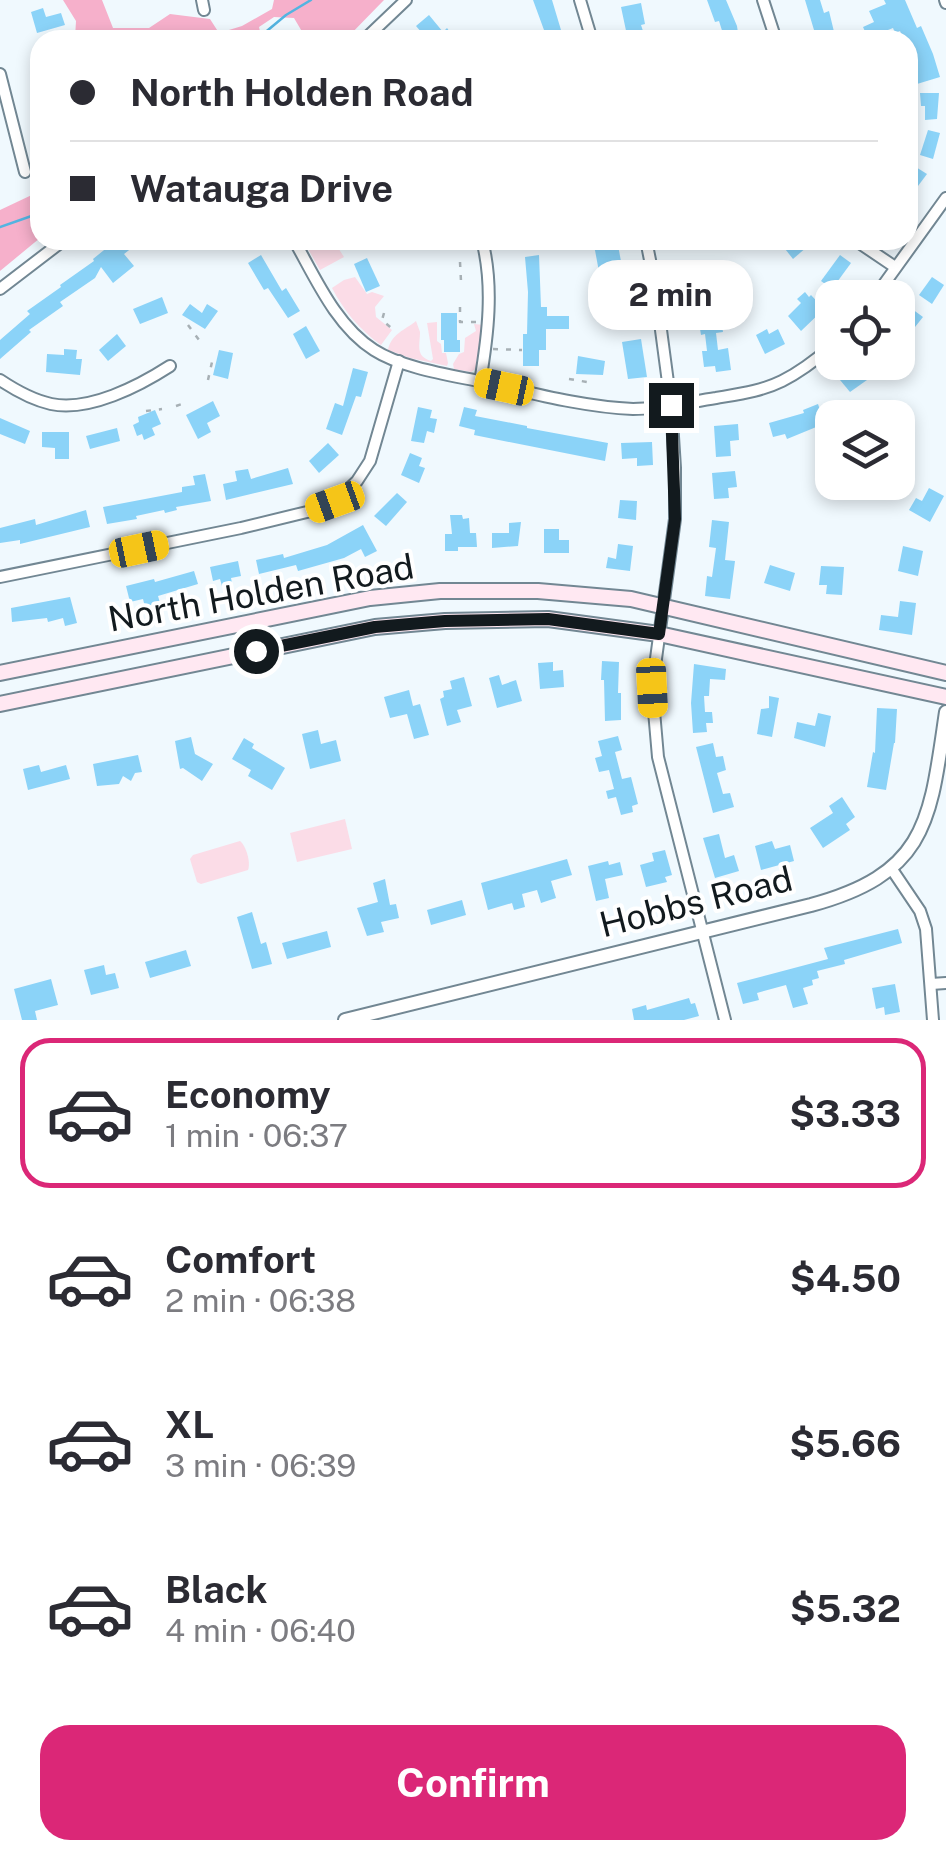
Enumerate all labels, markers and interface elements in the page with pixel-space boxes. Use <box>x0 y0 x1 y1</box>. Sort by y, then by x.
text: North Holden Road <box>130 70 474 115</box>
text: Watauga Drive <box>130 166 393 211</box>
callout: 2 min <box>588 260 754 330</box>
text: 2 min <box>629 276 712 313</box>
map controls <box>815 280 915 500</box>
button: locate <box>815 280 915 380</box>
car <box>472 366 536 408</box>
route end <box>649 383 694 428</box>
button: layers <box>815 400 915 500</box>
car <box>302 478 368 526</box>
car <box>107 528 171 570</box>
street label: North Holden Road <box>105 545 417 640</box>
route start <box>234 629 279 674</box>
car <box>635 657 669 719</box>
street label: Hobbs Road <box>595 858 796 945</box>
icon: car <box>45 1068 135 1158</box>
text: Economy <box>165 1072 331 1117</box>
text: $3.33 <box>789 1091 901 1136</box>
text: 1 min · 06:37 <box>165 1117 348 1154</box>
icon: car <box>45 1233 135 1323</box>
text: Comfort <box>165 1237 316 1282</box>
text: $4.50 <box>790 1256 901 1301</box>
text: 2 min · 06:38 <box>165 1282 356 1319</box>
icon: car <box>45 1398 135 1488</box>
text: XL <box>165 1402 214 1447</box>
text: $5.66 <box>789 1421 901 1466</box>
text: 3 min · 06:39 <box>165 1447 356 1484</box>
icon: car <box>45 1563 135 1653</box>
text: Black <box>165 1567 268 1612</box>
text: $5.32 <box>790 1586 901 1631</box>
text: 4 min · 06:40 <box>165 1612 356 1649</box>
button: Confirm <box>40 1725 906 1840</box>

